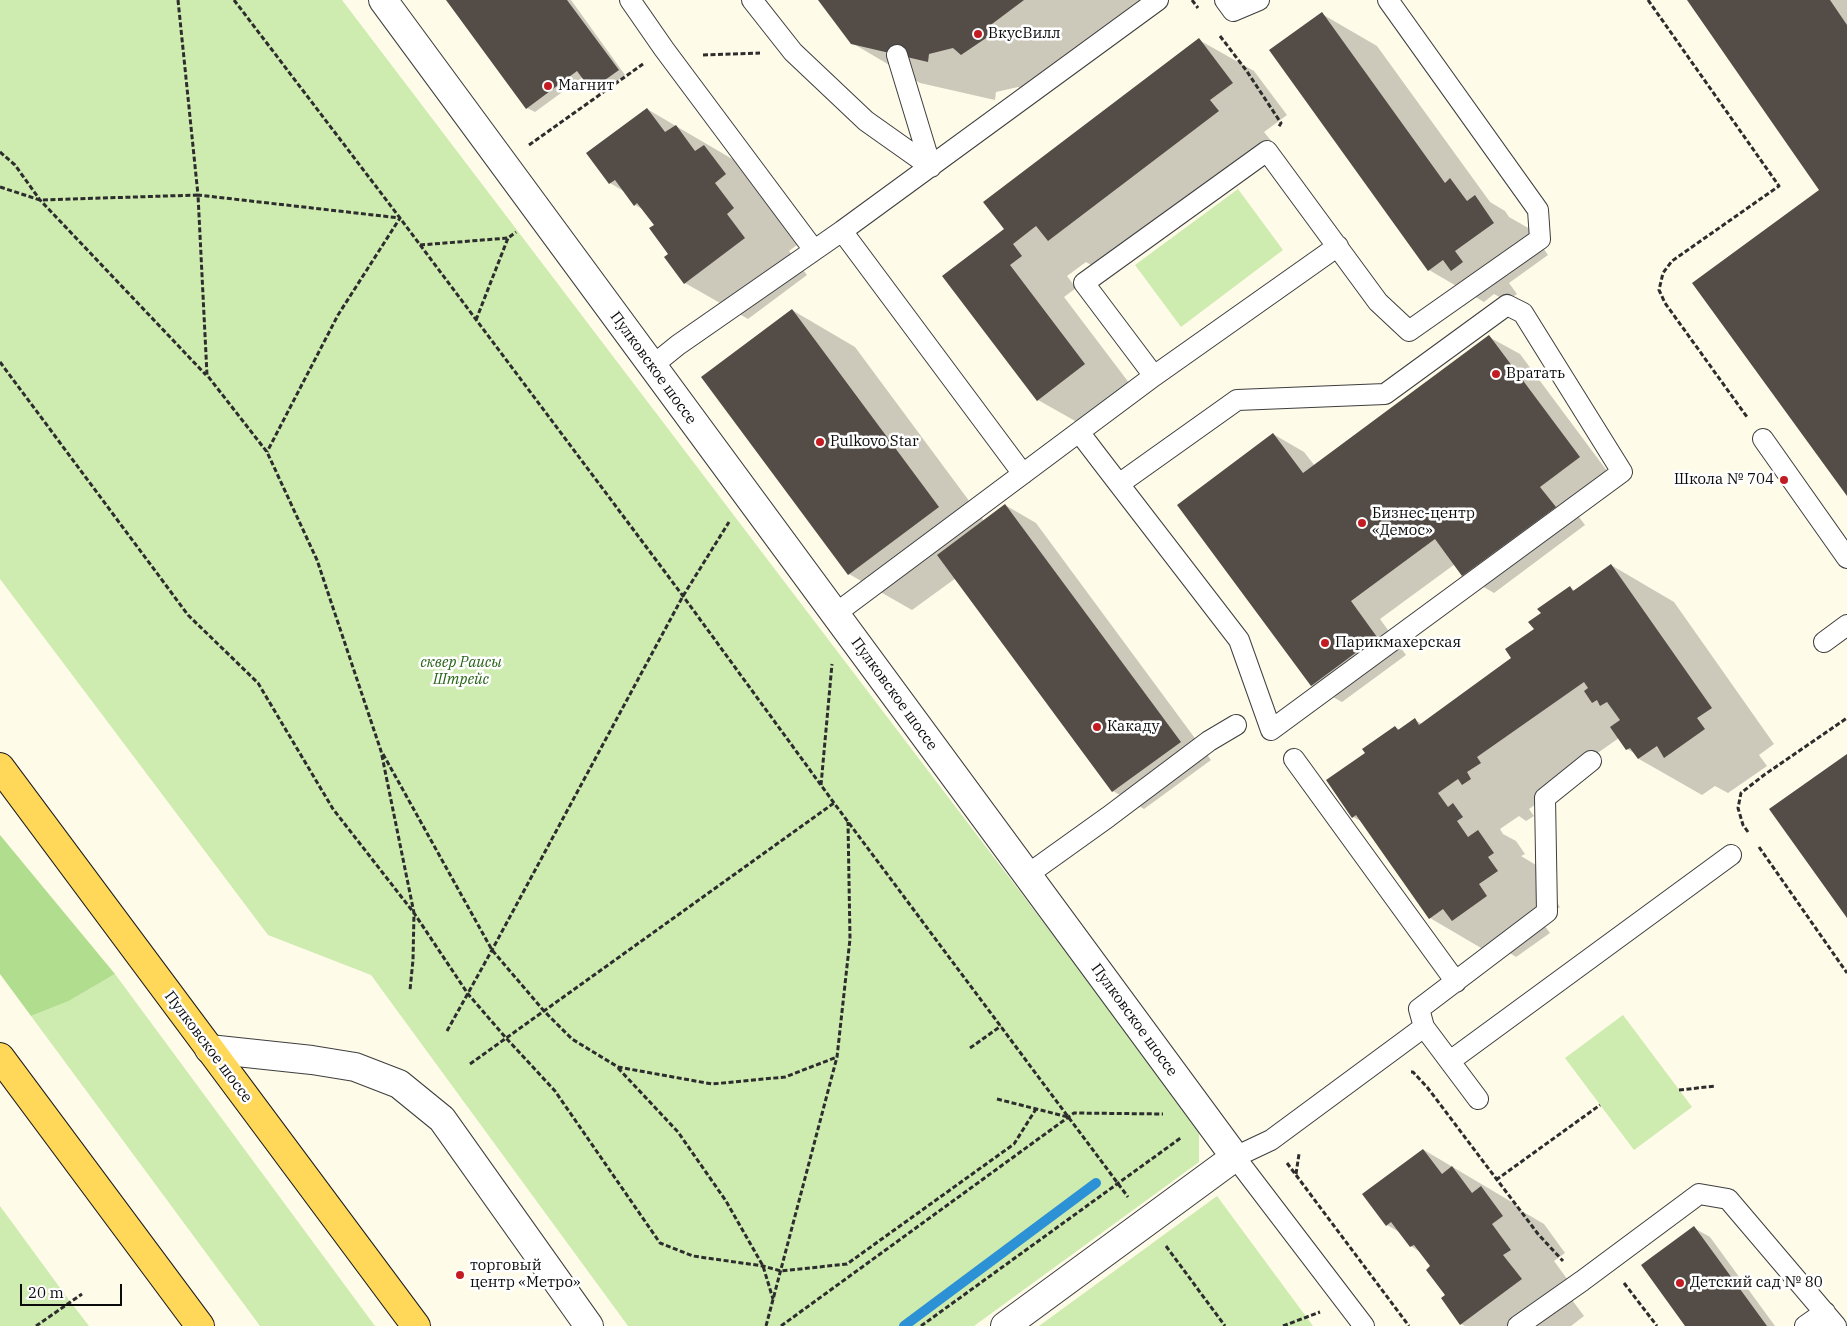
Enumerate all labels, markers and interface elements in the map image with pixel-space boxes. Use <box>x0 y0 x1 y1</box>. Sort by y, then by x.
place label: ВкусВилл <box>988 25 1061 43</box>
marker: ВкусВилл <box>972 28 984 40</box>
place label: Магнит <box>558 77 614 95</box>
marker: Магнит <box>542 80 554 92</box>
street label: Пулковское шоссе <box>606 308 700 428</box>
place label: Вратать <box>1506 365 1565 383</box>
marker: Вратать <box>1490 368 1502 380</box>
place label: Pulkovo Star <box>830 433 919 451</box>
marker: Pulkovo Star <box>814 436 826 448</box>
place label: Школа № 704 <box>1674 471 1774 489</box>
marker: Школа № 704 <box>1778 474 1790 486</box>
place label: Бизнес-центр «Демос» <box>1372 505 1475 540</box>
marker: Бизнес-центр «Демос» <box>1356 517 1368 529</box>
street label: Пулковское шоссе <box>847 634 941 754</box>
place label: Парикмахерская <box>1335 634 1461 652</box>
marker: Парикмахерская <box>1319 637 1331 649</box>
park label: сквер Раисы Штрейс <box>420 654 502 689</box>
place label: Какаду <box>1107 718 1160 736</box>
marker: Какаду <box>1091 721 1103 733</box>
street label: Пулковское шоссе <box>1087 960 1181 1080</box>
street label: Пулковское шоссе <box>160 988 256 1106</box>
place label: торговый центр «Метро» <box>470 1257 580 1292</box>
marker: торговый центр «Метро» <box>454 1269 466 1281</box>
scale bar <box>22 1274 125 1306</box>
place label: Детский сад № 80 <box>1690 1274 1823 1292</box>
marker: Детский сад № 80 <box>1674 1277 1686 1289</box>
text: 20 m <box>28 1283 64 1302</box>

